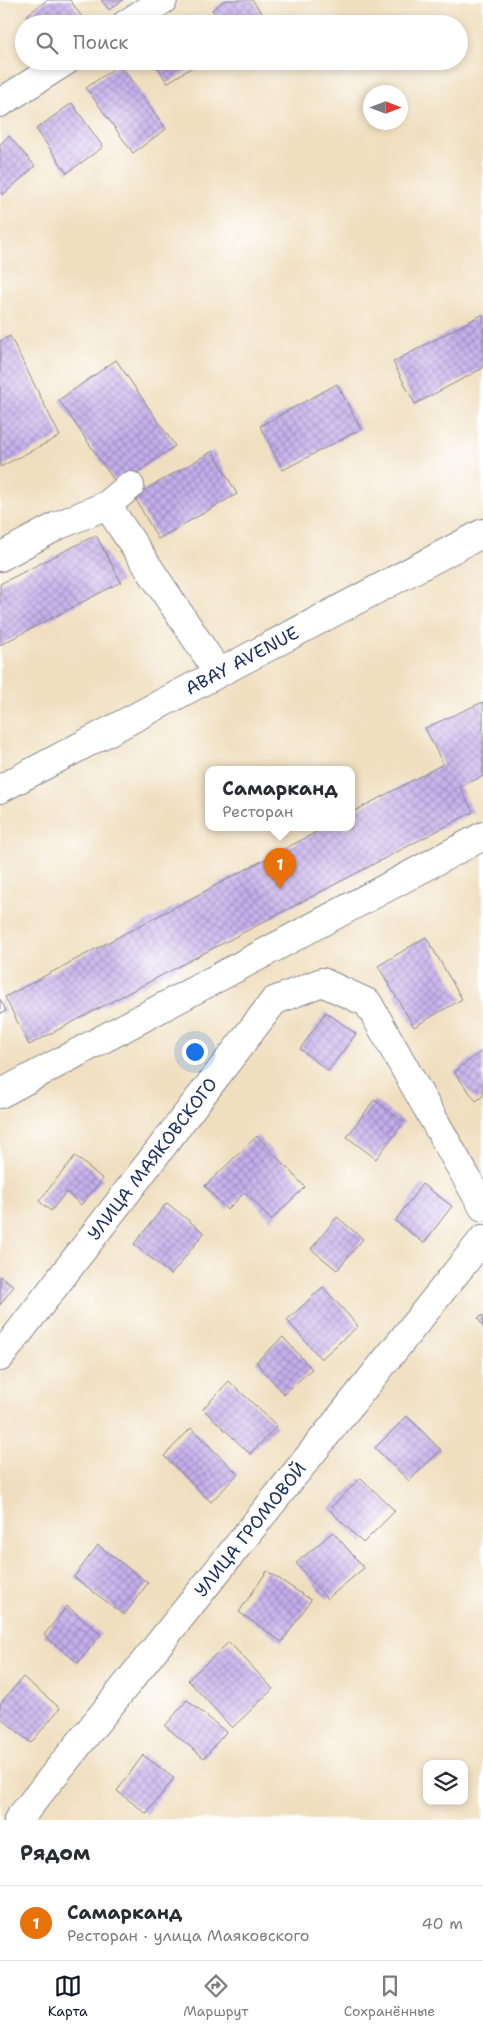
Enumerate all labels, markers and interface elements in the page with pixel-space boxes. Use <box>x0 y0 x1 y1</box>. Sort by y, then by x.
search box <box>15 15 468 70</box>
icon: search <box>33 29 61 57</box>
text: Поиск <box>73 30 128 55</box>
north arrow <box>363 85 408 130</box>
street label: ABAY AVENUE <box>181 621 303 701</box>
popup <box>205 766 355 831</box>
text: Самарканд <box>222 776 338 801</box>
text: Ресторан <box>222 801 293 822</box>
pin: 1 <box>264 848 296 889</box>
your location <box>182 1039 208 1065</box>
street label: УЛИЦА МАЯКОВСКОГО <box>82 1073 223 1245</box>
street label: УЛИЦА ГРОМОВОЙ <box>189 1457 312 1602</box>
map controls <box>423 1760 468 1805</box>
button: layers <box>423 1760 468 1805</box>
text: Рядом <box>20 1839 90 1867</box>
text: Самарканд <box>67 1900 182 1925</box>
text: 1 <box>32 1913 40 1934</box>
text: 40 m <box>421 1913 463 1934</box>
text: Ресторан · улица Маяковского <box>67 1925 309 1946</box>
tab: Карта <box>48 1972 88 2020</box>
tab: Маршрут <box>183 1972 248 2020</box>
tab: Сохранённые <box>344 1972 435 2020</box>

